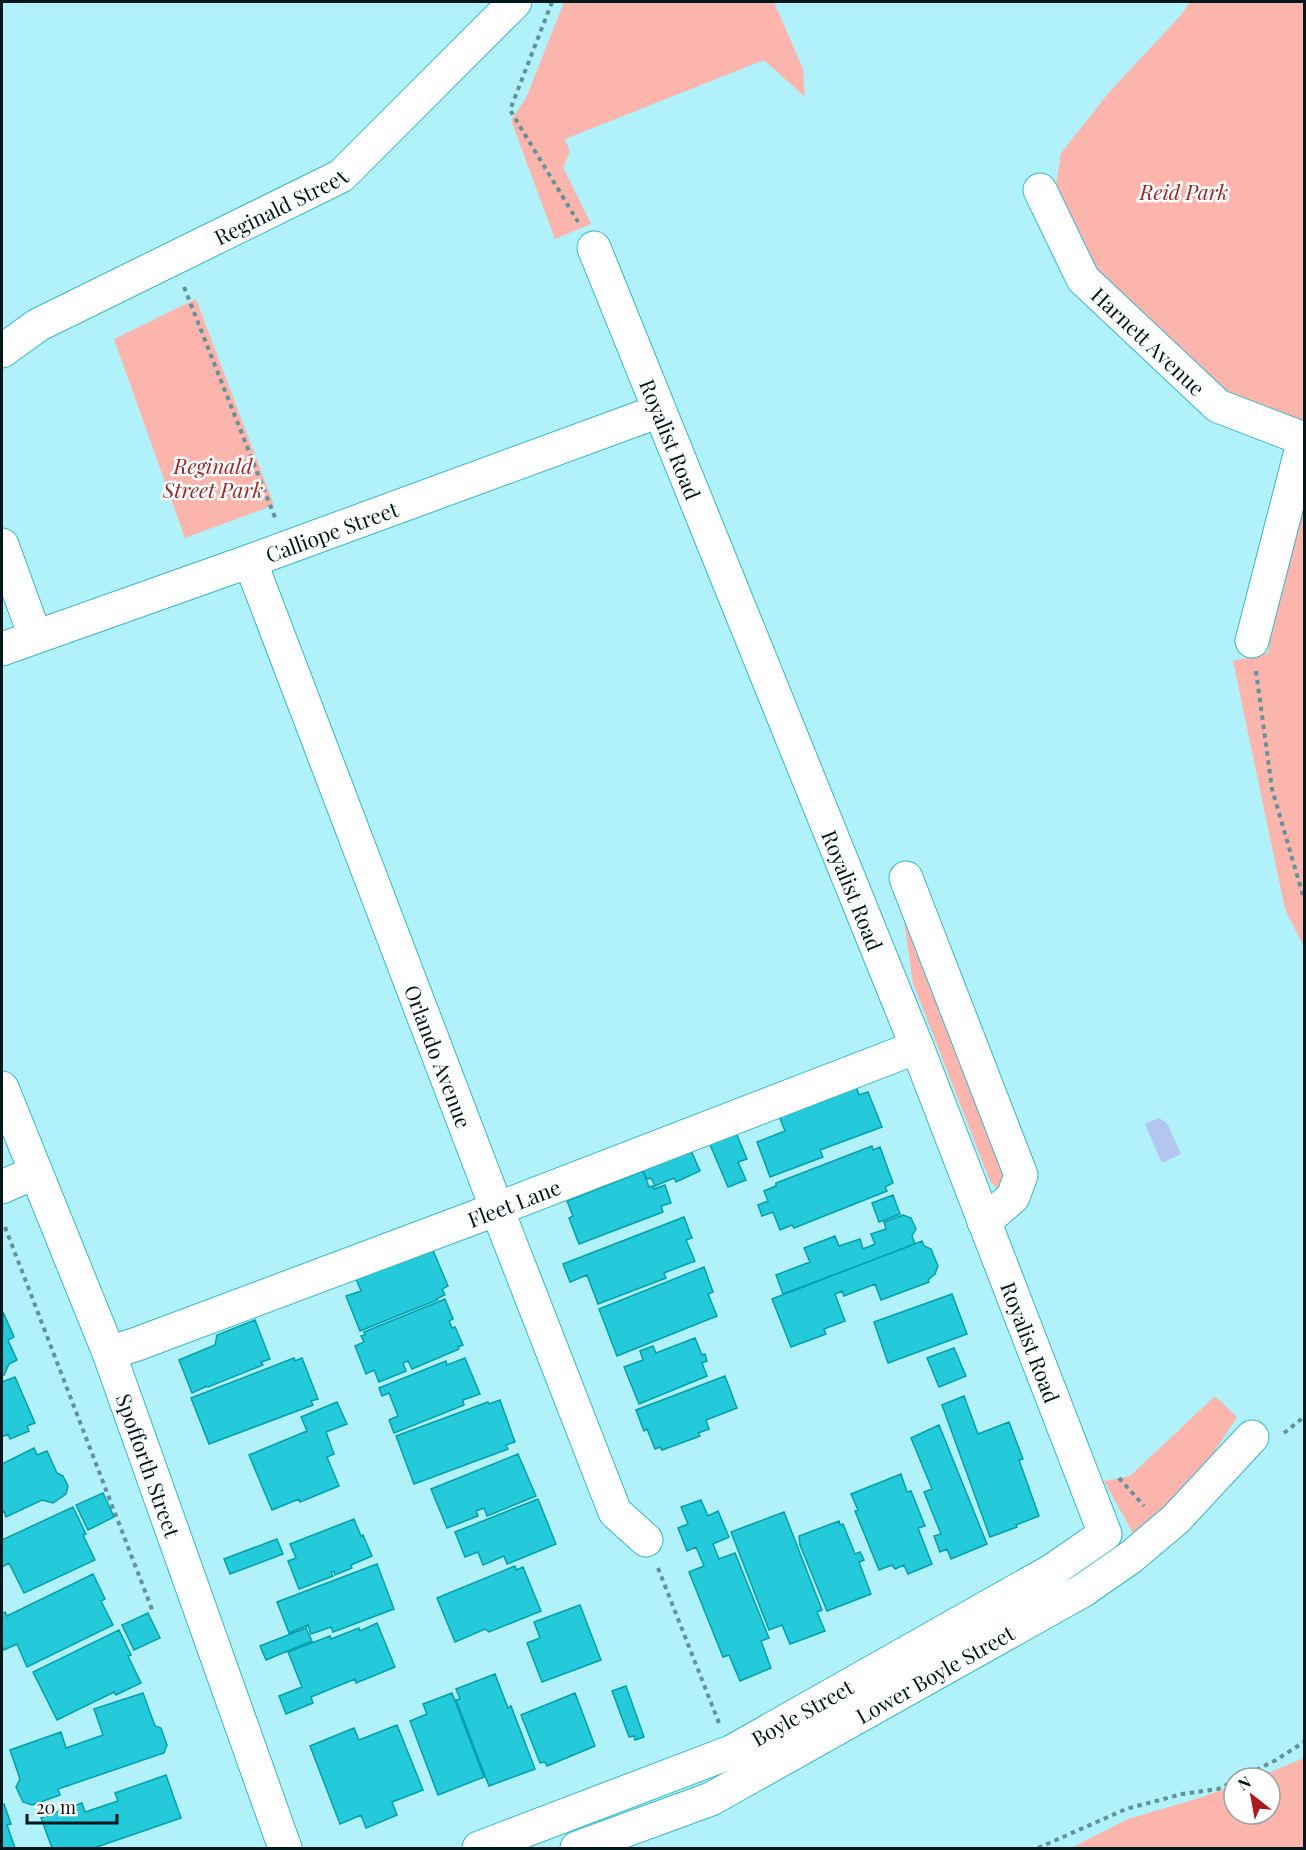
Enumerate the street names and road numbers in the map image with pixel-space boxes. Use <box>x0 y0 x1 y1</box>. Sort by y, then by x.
street label: Reginald Street <box>209 163 354 250</box>
street label: Harnett Avenue <box>1086 280 1212 401</box>
street label: Royalist Road <box>634 375 708 503</box>
street label: Calliope Street <box>261 494 402 568</box>
street label: Royalist Road <box>816 826 890 954</box>
street label: Orlando Avenue <box>399 981 479 1132</box>
street label: Fleet Lane <box>464 1172 564 1233</box>
street label: Royalist Road <box>995 1277 1067 1407</box>
street label: Spofforth Street <box>110 1390 188 1542</box>
street label: Lower Boyle Street <box>850 1618 1019 1729</box>
street label: Boyle Street <box>746 1672 858 1752</box>

